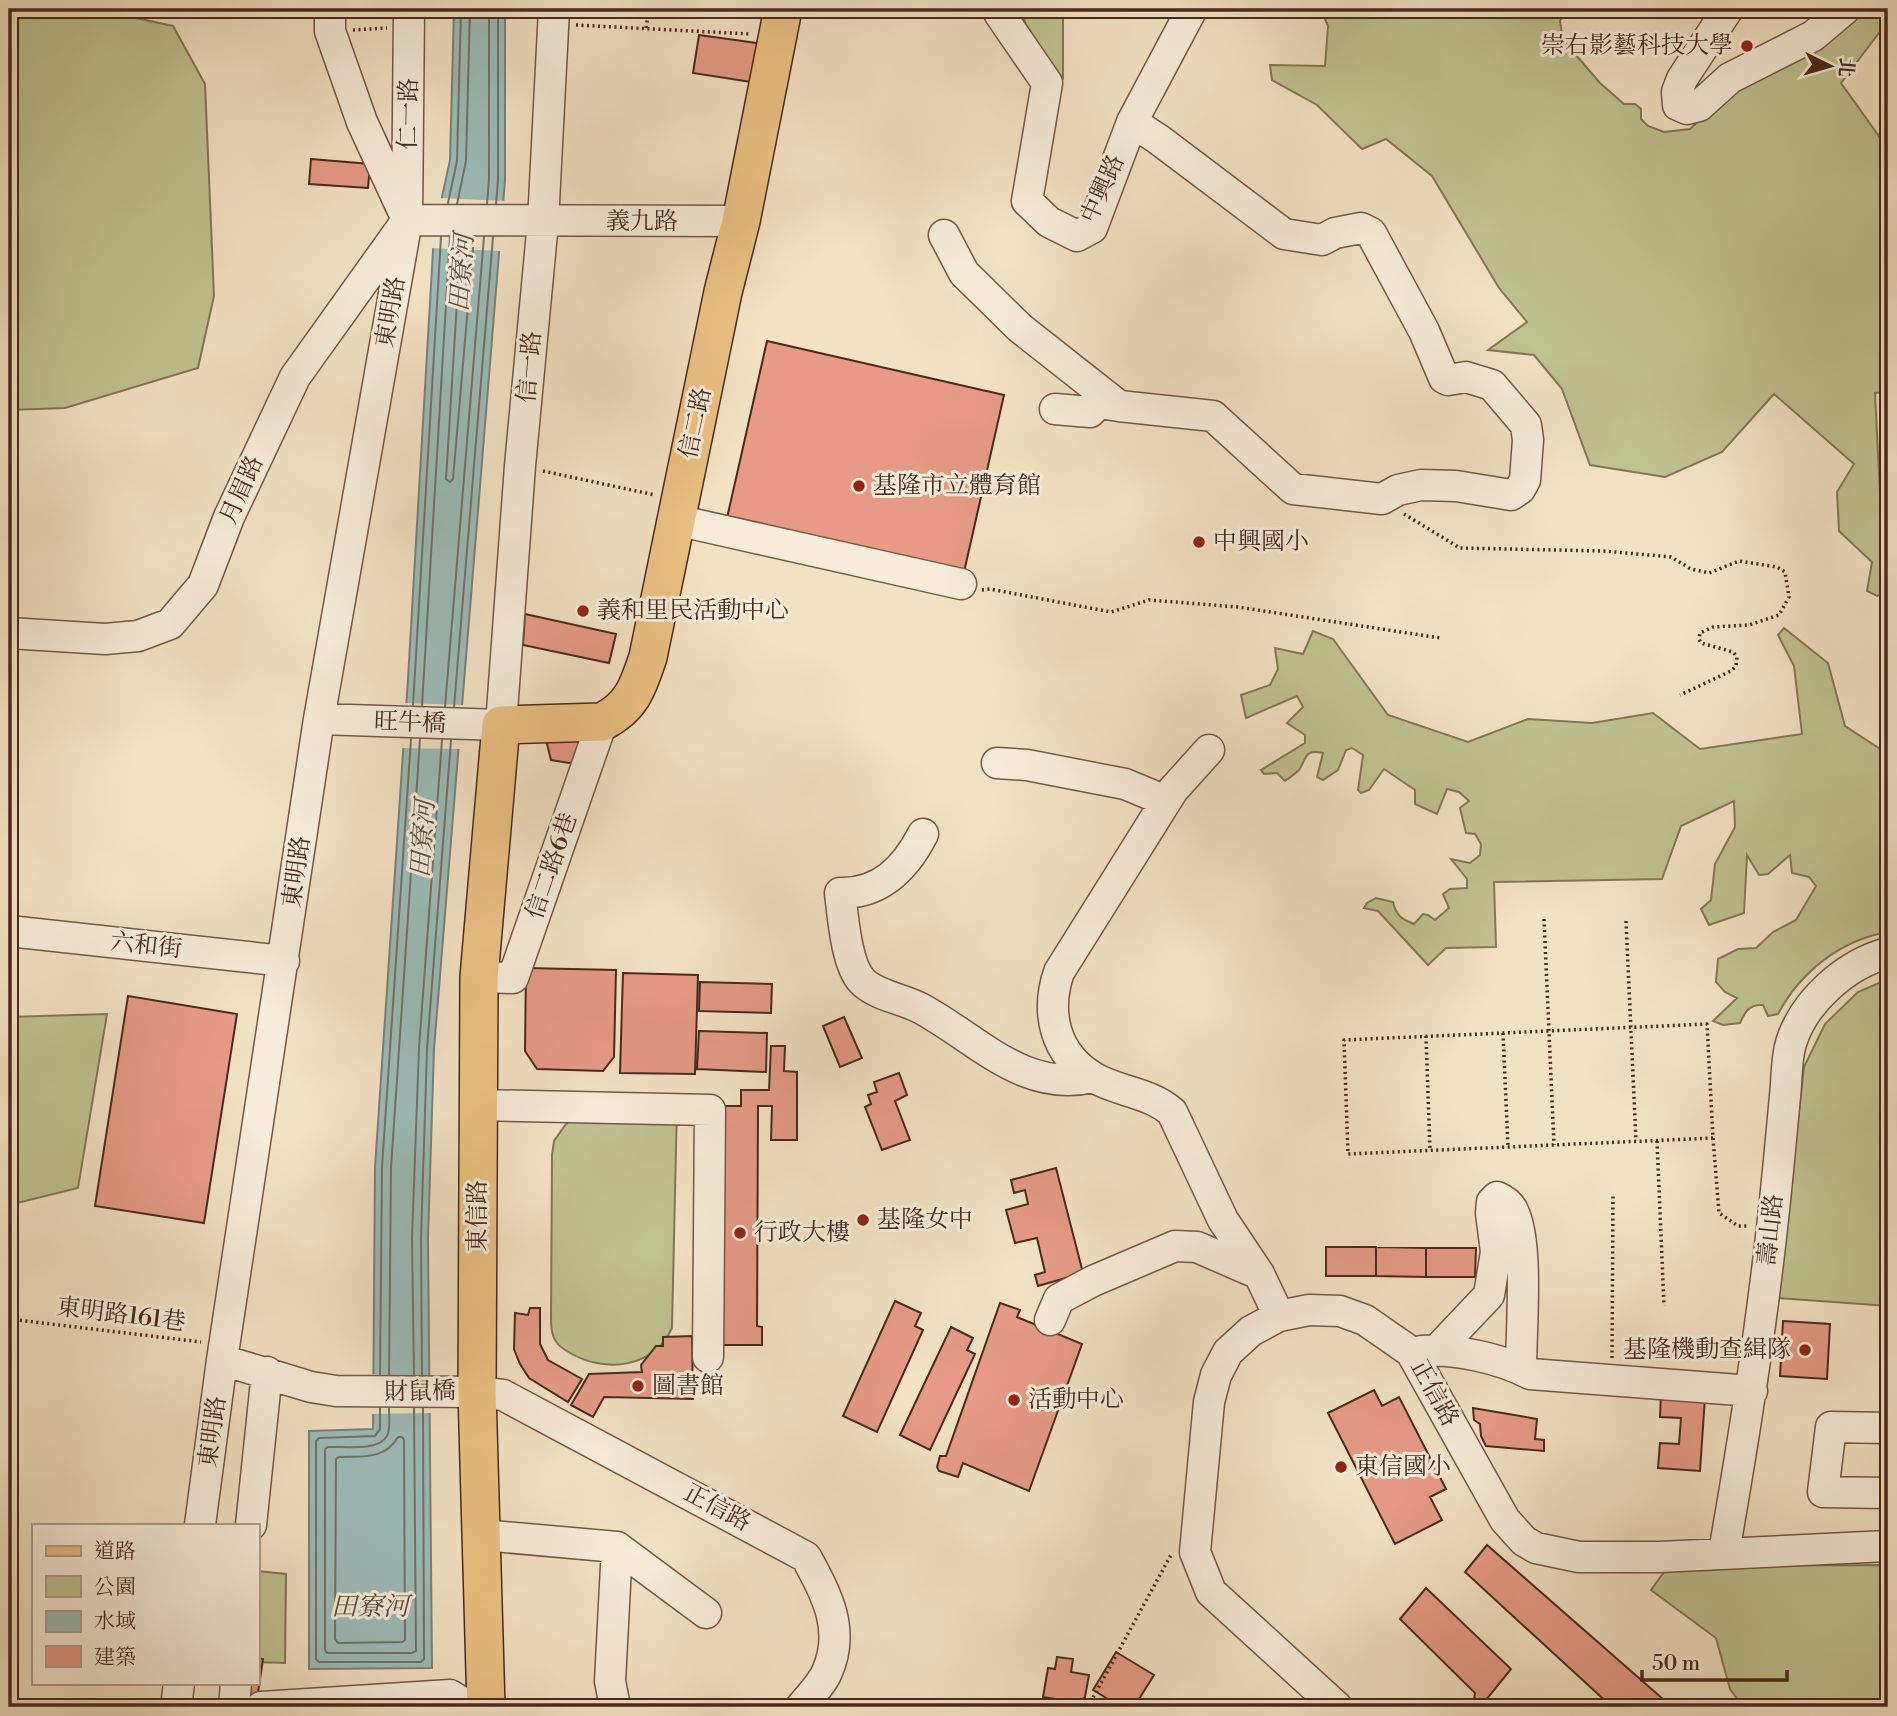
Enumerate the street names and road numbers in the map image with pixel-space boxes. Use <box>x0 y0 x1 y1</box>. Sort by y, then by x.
street label: 仁一路 <box>393 78 425 150</box>
street label: 中興路 <box>1075 150 1131 228</box>
street label: 義九路 <box>606 207 678 237</box>
street label: 東明路 <box>370 274 412 350</box>
street label: 信一路 <box>512 330 548 404</box>
street label: 信二路 <box>674 385 718 461</box>
street label: 月眉路 <box>214 451 270 529</box>
street label: 旺牛橋 <box>373 707 447 739</box>
street label: 信二路6巷 <box>520 809 584 923</box>
street label: 東明路 <box>277 834 317 910</box>
street label: 六和街 <box>109 927 183 965</box>
street label: 東信路 <box>463 1180 493 1252</box>
street label: 壽山路 <box>1752 1193 1790 1267</box>
street label: 東明路161巷 <box>55 1292 187 1338</box>
street label: 正信路 <box>1403 1354 1465 1432</box>
street label: 財鼠橋 <box>384 1376 456 1408</box>
street label: 東明路 <box>193 1394 233 1470</box>
street label: 正信路 <box>678 1478 756 1538</box>

